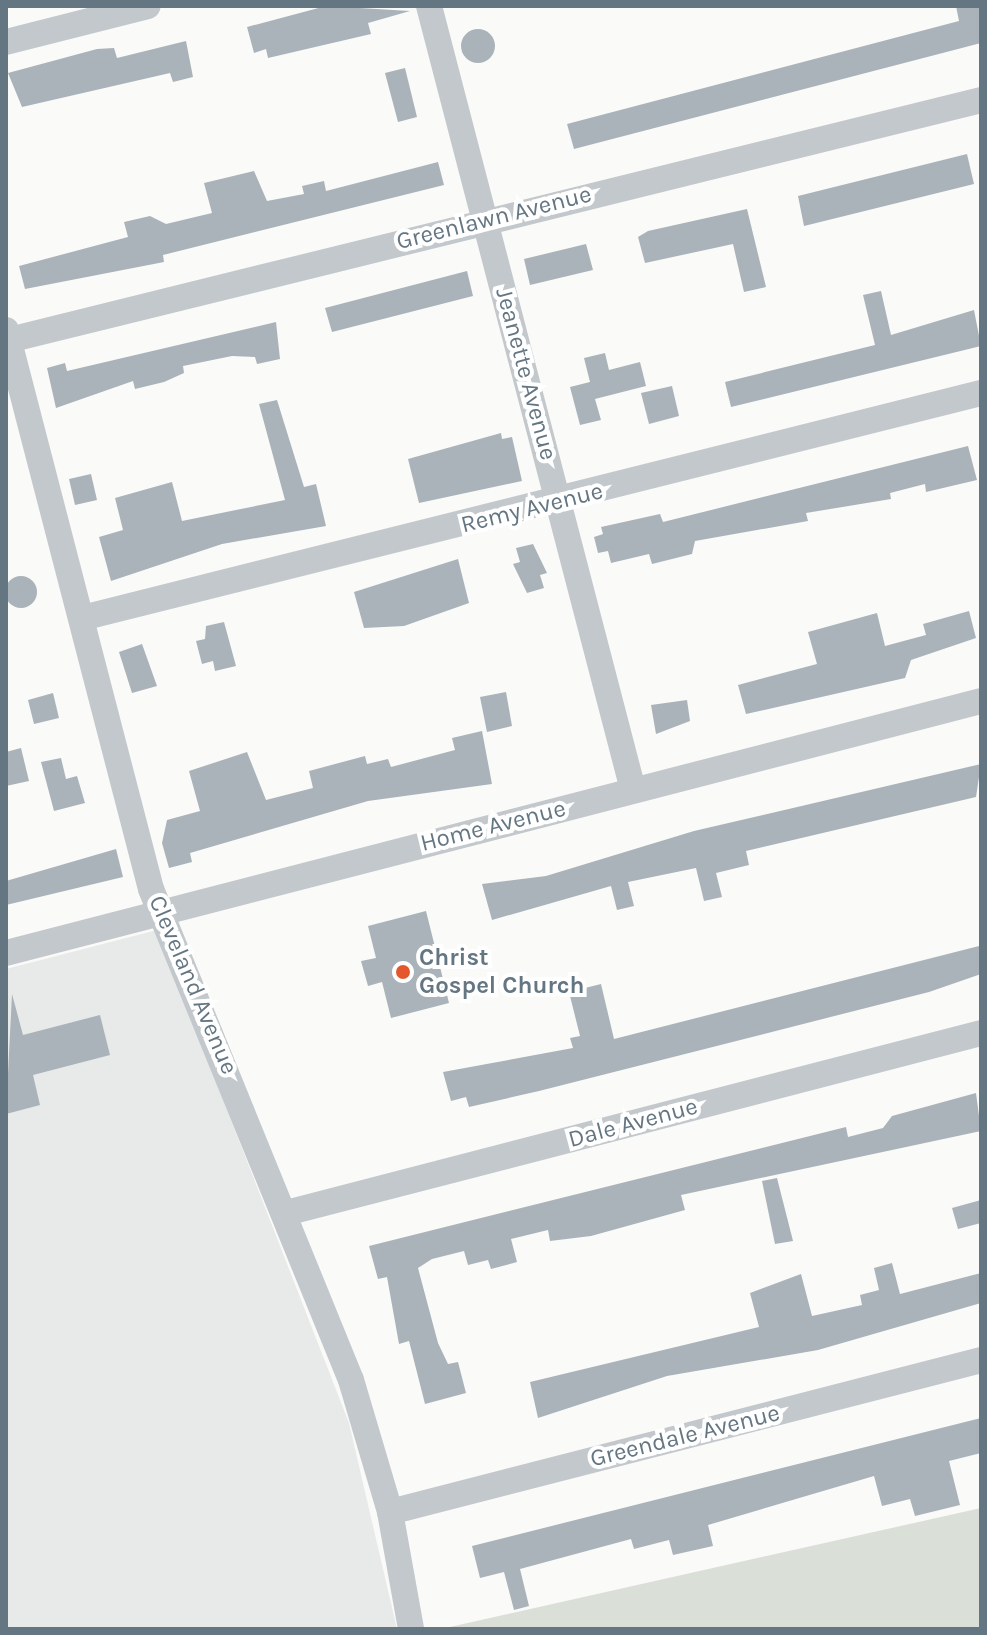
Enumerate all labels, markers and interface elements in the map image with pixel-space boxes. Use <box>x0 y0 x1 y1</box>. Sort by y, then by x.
street label: Greenlawn Avenue <box>394 180 594 256</box>
street label: Jeanette Avenue <box>489 285 563 463</box>
street label: Remy Avenue <box>458 476 606 540</box>
street label: Home Avenue <box>417 794 569 858</box>
street label: Cleveland Avenue <box>142 891 244 1079</box>
place label: Christ Gospel Church <box>419 944 585 1000</box>
marker: Christ Gospel Church <box>394 963 412 981</box>
street label: Dale Avenue <box>565 1092 701 1154</box>
street label: Greendale Avenue <box>587 1399 783 1473</box>

